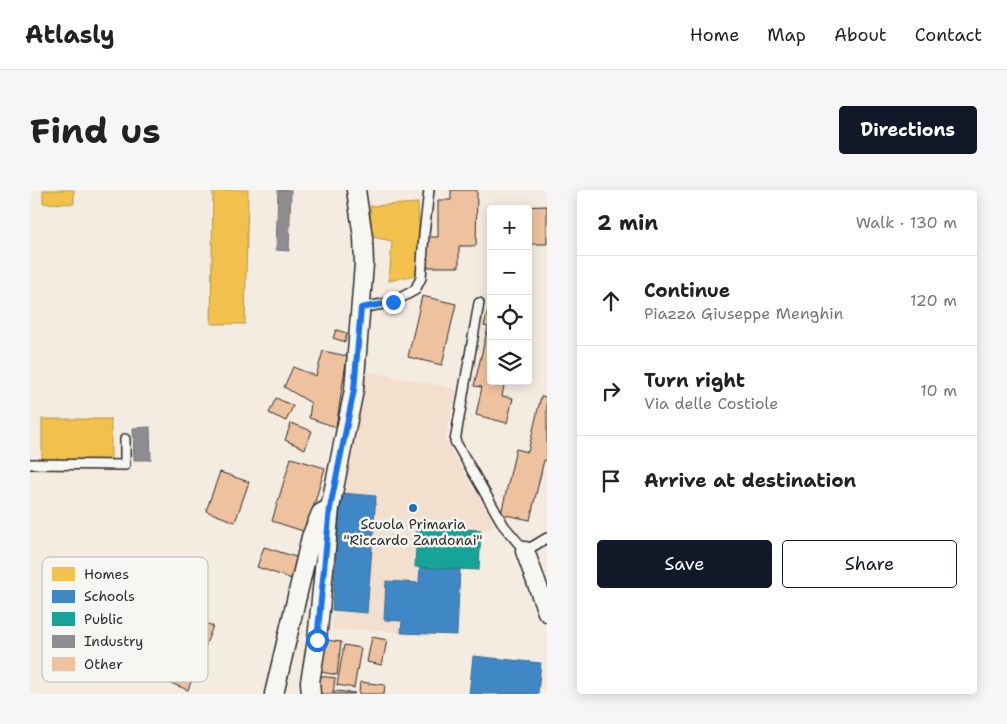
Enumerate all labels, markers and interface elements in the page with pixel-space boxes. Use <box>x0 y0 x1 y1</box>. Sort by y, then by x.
text: Atlasly <box>25 19 115 51</box>
text: Home <box>690 23 739 47</box>
text: Map <box>767 23 806 47</box>
text: About <box>834 23 887 47</box>
text: Contact <box>915 23 982 47</box>
button: Directions <box>839 106 977 154</box>
text: Find us <box>30 107 161 154</box>
map controls <box>487 205 532 385</box>
button: + <box>487 205 532 250</box>
text: 2 min <box>597 209 658 237</box>
text: Walk · 130 m <box>856 212 957 233</box>
button: − <box>487 250 532 295</box>
text: Continue <box>644 278 730 303</box>
icon: ahead <box>597 287 625 315</box>
text: 120 m <box>910 290 957 311</box>
route end <box>382 291 405 314</box>
button: locate <box>487 295 532 340</box>
text: Piazza Giuseppe Menghin <box>644 303 843 324</box>
button: layers <box>487 340 532 385</box>
text: Turn right <box>644 368 745 393</box>
icon: right <box>597 377 625 405</box>
text: 10 m <box>920 380 957 401</box>
text: Via delle Costiole <box>644 393 778 414</box>
icon: arrive <box>597 467 625 495</box>
text: Arrive at destination <box>644 468 856 493</box>
marker: Scuola Primaria "Riccardo Zandonai" <box>407 502 419 514</box>
place label: Scuola Primaria "Riccardo Zandonai" <box>343 515 483 549</box>
button: Save <box>597 540 772 588</box>
button: Share <box>782 540 957 588</box>
legend <box>42 557 208 682</box>
text: Homes <box>84 565 129 583</box>
text: Schools <box>84 587 135 605</box>
text: Public <box>84 610 123 628</box>
route start <box>306 629 329 652</box>
text: Industry <box>84 632 143 650</box>
text: Other <box>84 655 123 673</box>

